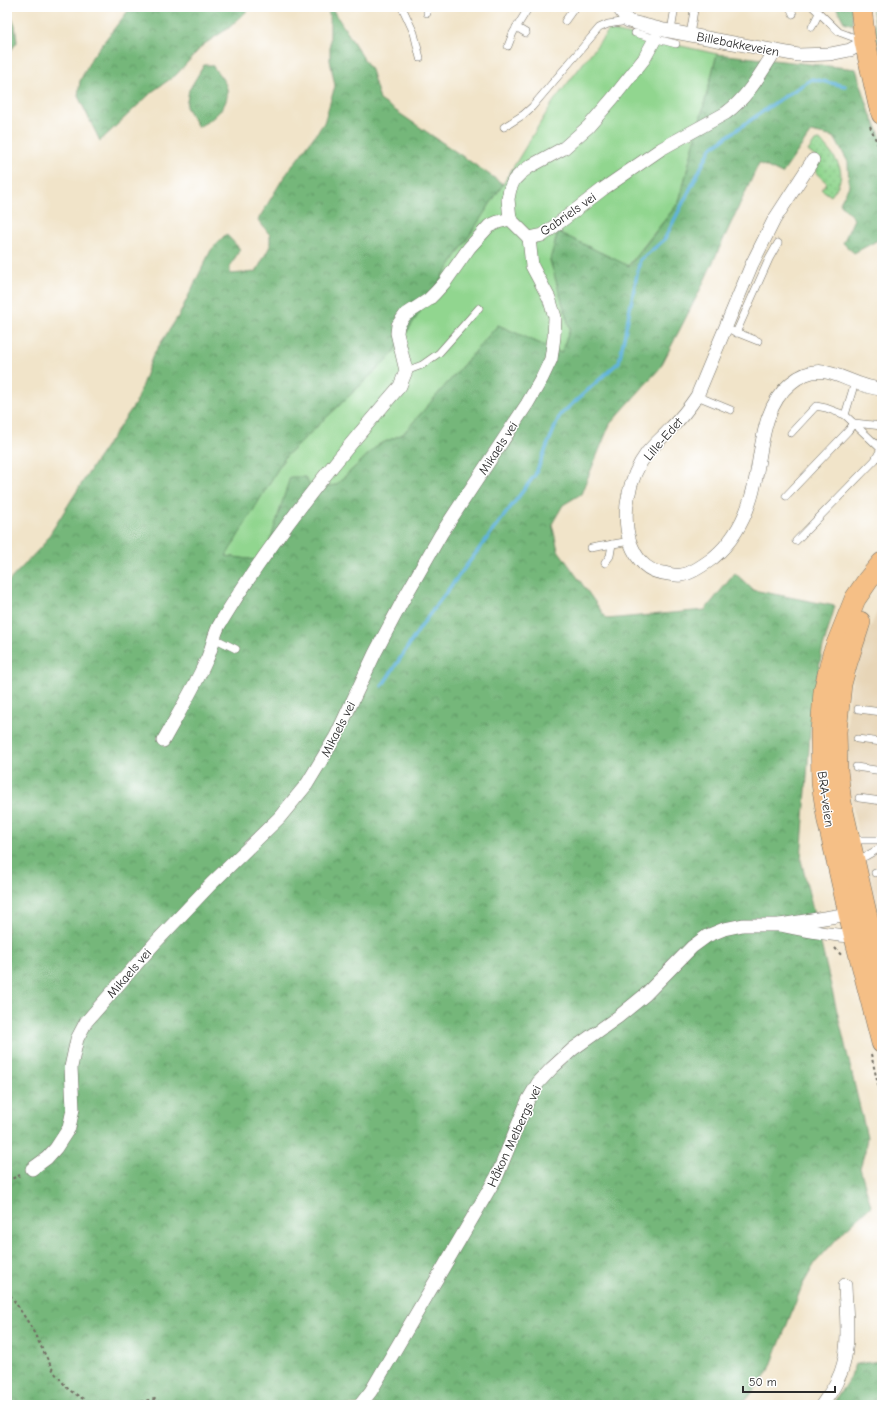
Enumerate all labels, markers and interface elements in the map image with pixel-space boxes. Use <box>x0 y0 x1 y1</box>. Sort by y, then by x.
street label: Billebakkeveien <box>695 29 781 59</box>
street label: Gabriels vei <box>537 189 599 239</box>
street label: Lille-Edet <box>640 414 687 463</box>
street label: Mikaels vei <box>475 419 521 477</box>
street label: Mikaels vei <box>318 699 358 759</box>
street label: BRA-veien <box>815 770 837 828</box>
street label: Mikaels vei <box>104 945 154 1001</box>
street label: Håkon Melbergs vei <box>484 1083 544 1189</box>
scale bar <box>743 1368 835 1394</box>
text: 50 m <box>749 1375 777 1389</box>

